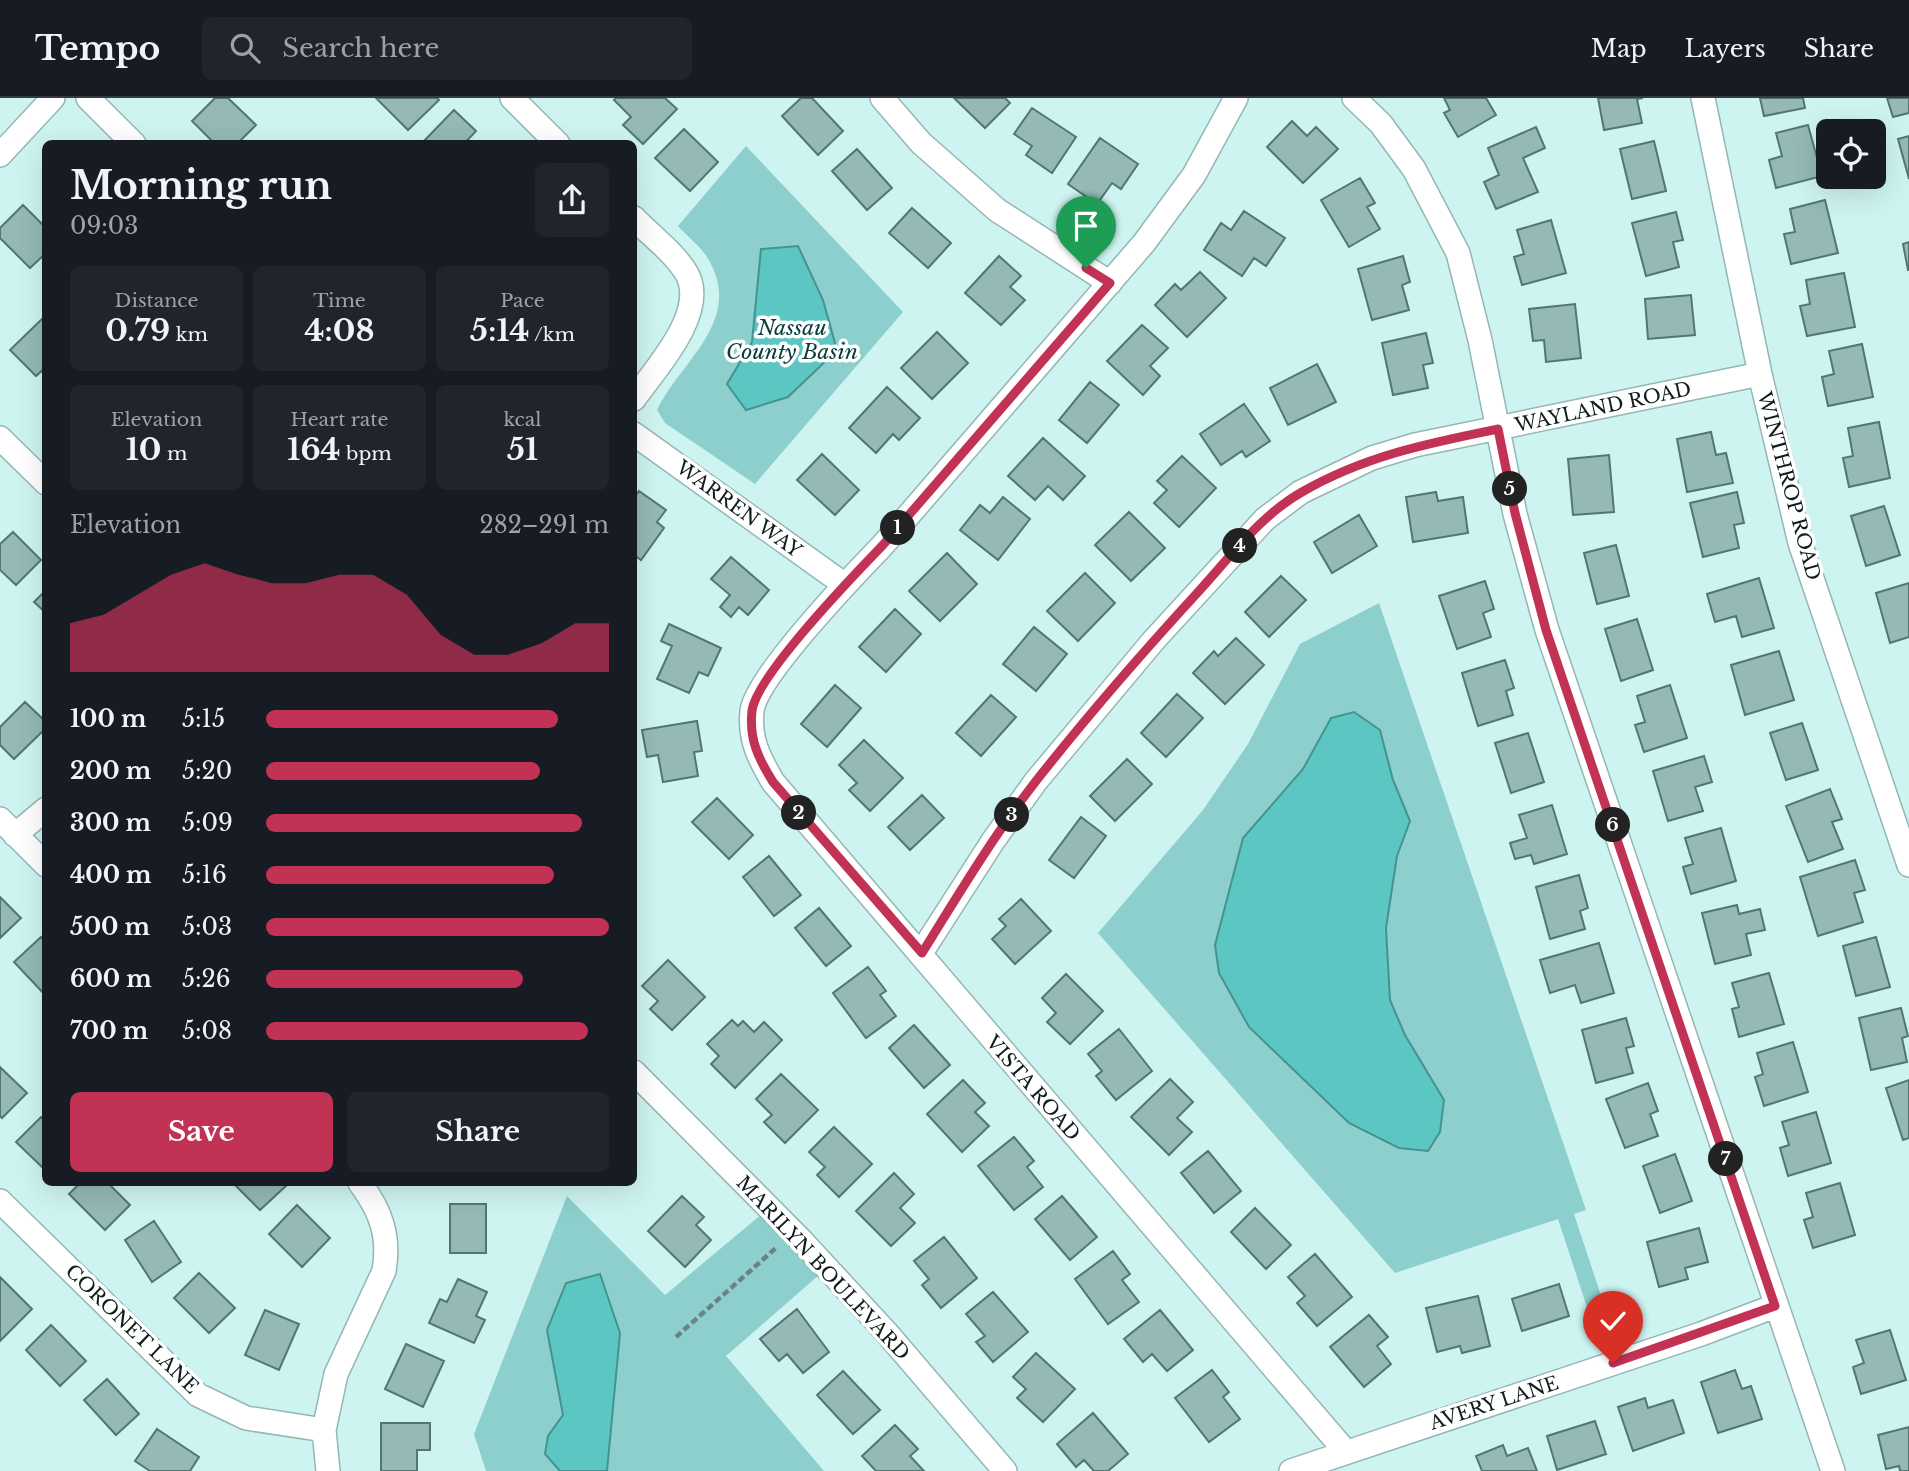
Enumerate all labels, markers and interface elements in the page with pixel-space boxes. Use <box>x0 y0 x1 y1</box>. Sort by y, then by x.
search box <box>202 17 692 80</box>
text: Tempo <box>35 28 160 69</box>
icon: search <box>226 29 264 67</box>
text: Search here <box>282 32 439 64</box>
text: Map <box>1591 34 1647 63</box>
text: Layers <box>1685 34 1766 63</box>
text: Share <box>1804 34 1874 63</box>
map controls <box>1816 119 1886 189</box>
button: locate <box>1816 119 1886 189</box>
text: Morning run <box>70 162 332 209</box>
button: share <box>535 163 609 237</box>
pin <box>1056 196 1116 268</box>
icon: arrive <box>1067 207 1105 245</box>
text: 09:03 <box>70 212 138 240</box>
text: Distance <box>115 289 198 312</box>
text: Time <box>313 289 366 312</box>
text: Pace <box>500 289 545 312</box>
text: 0.79 <box>105 312 170 349</box>
text: 4:08 <box>304 312 375 349</box>
text: 5:14 <box>470 312 529 349</box>
water label: Nassau County Basin <box>726 315 858 365</box>
text: km <box>170 323 208 346</box>
text: /km <box>529 323 575 346</box>
street label: WAYLAND ROAD <box>1512 377 1693 437</box>
street label: WINTHROP ROAD <box>1753 388 1825 583</box>
text: Elevation <box>111 408 202 431</box>
text: Heart rate <box>291 408 388 431</box>
text: kcal <box>504 408 541 431</box>
text: 10 <box>126 431 161 468</box>
text: 164 <box>287 431 341 468</box>
text: 51 <box>507 431 538 468</box>
text: m <box>161 442 187 465</box>
text: bpm <box>341 442 392 465</box>
street label: WARREN WAY <box>671 455 806 562</box>
pin: 5 <box>1492 472 1528 506</box>
text: 5 <box>1504 477 1515 500</box>
pin: 1 <box>880 510 916 546</box>
text: Elevation <box>70 511 181 539</box>
text: 282–291 m <box>480 511 609 539</box>
text: 1 <box>893 516 902 539</box>
pin: 4 <box>1222 528 1258 564</box>
text: 4 <box>1233 534 1246 557</box>
text: 100 m <box>70 705 146 733</box>
text: 5:15 <box>182 705 225 733</box>
text: 200 m <box>70 757 151 785</box>
text: 5:20 <box>182 757 232 785</box>
pin: 2 <box>782 796 816 830</box>
pin: 3 <box>995 798 1030 832</box>
text: 2 <box>792 801 805 824</box>
text: 3 <box>1005 803 1018 826</box>
pin: 6 <box>1596 808 1630 842</box>
text: 300 m <box>70 809 151 837</box>
text: 5:09 <box>182 809 233 837</box>
text: 6 <box>1606 813 1619 836</box>
text: 400 m <box>70 861 152 889</box>
text: 5:16 <box>182 861 227 889</box>
text: 500 m <box>70 913 150 941</box>
text: 5:03 <box>182 913 232 941</box>
text: 600 m <box>70 965 152 993</box>
text: 5:26 <box>182 965 231 993</box>
text: 700 m <box>70 1017 148 1045</box>
text: 5:08 <box>182 1017 232 1045</box>
street label: VISTA ROAD <box>980 1030 1085 1145</box>
button: Save <box>70 1092 333 1172</box>
button: Share <box>347 1092 609 1172</box>
pin: 7 <box>1708 1142 1744 1176</box>
text: 7 <box>1721 1147 1730 1170</box>
street label: MARILYN BOULEVARD <box>732 1171 914 1365</box>
street label: CORONET LANE <box>61 1260 203 1398</box>
pin <box>1583 1291 1643 1363</box>
icon: check <box>1594 1302 1632 1340</box>
street label: AVERY LANE <box>1426 1371 1561 1435</box>

